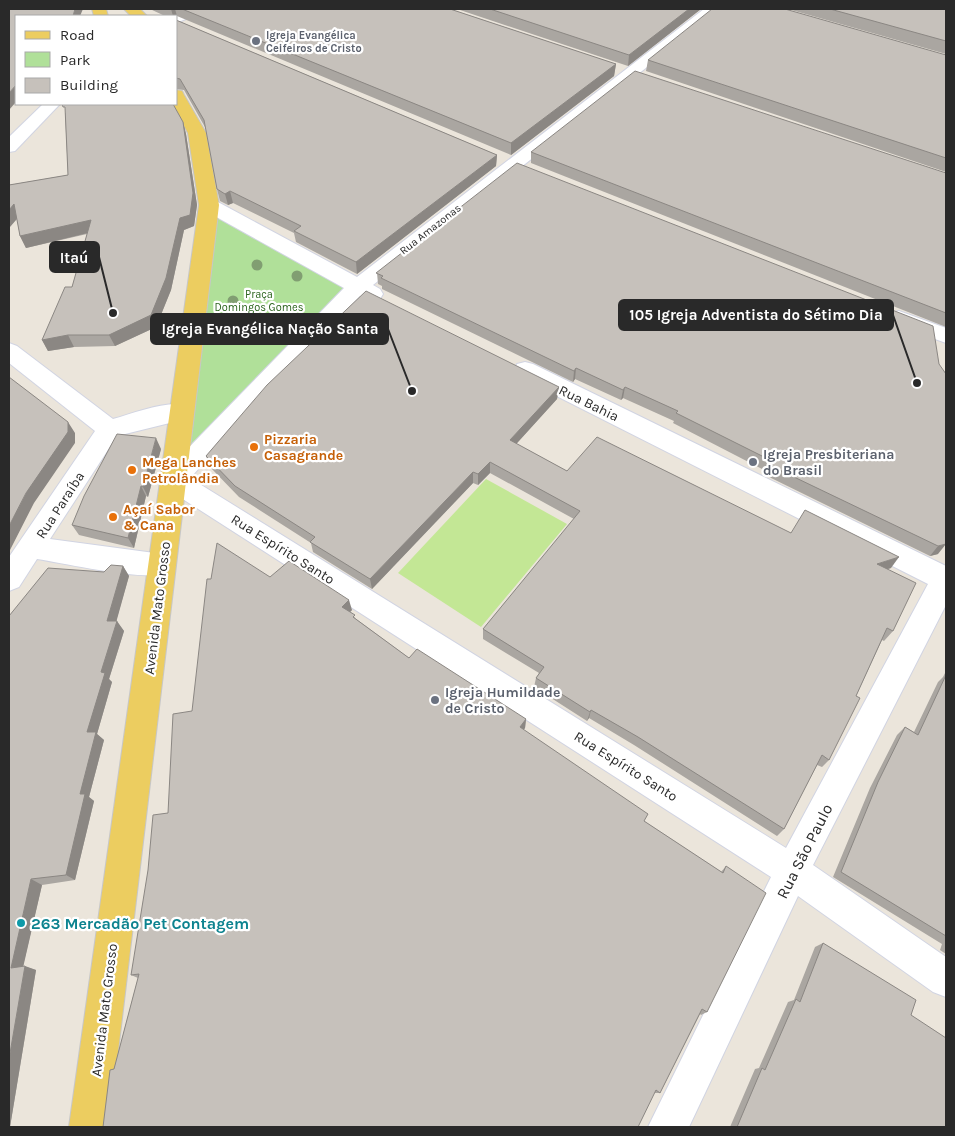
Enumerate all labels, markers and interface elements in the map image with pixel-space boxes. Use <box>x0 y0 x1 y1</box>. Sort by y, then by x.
legend <box>15 15 178 105</box>
text: Road <box>60 26 95 44</box>
place label: Igreja Evangélica Ceifeiros de Cristo <box>266 29 362 55</box>
marker: Igreja Evangélica Ceifeiros de Cristo <box>250 35 262 47</box>
text: Park <box>60 51 90 69</box>
text: Building <box>60 76 118 94</box>
street label: Rua Amazonas <box>397 201 464 257</box>
callout: Itaú <box>50 242 99 272</box>
text: Itaú <box>60 249 88 267</box>
park label: Praça Domingos Gomes <box>215 288 304 314</box>
callout: 105 Igreja Adventista do Sétimo Dia <box>619 300 893 330</box>
text: 105 Igreja Adventista do Sétimo Dia <box>629 306 883 324</box>
callout: Igreja Evangélica Nação Santa <box>151 314 388 344</box>
text: Igreja Evangélica Nação Santa <box>161 320 379 338</box>
street label: Rua Bahia <box>556 382 622 425</box>
place label: Pizzaria Casagrande <box>264 431 343 464</box>
marker: Pizzaria Casagrande <box>248 441 260 453</box>
place label: Igreja Presbiteriana do Brasil <box>763 446 895 479</box>
place label: Mega Lanches Petrolândia <box>142 454 236 487</box>
marker: Igreja Presbiteriana do Brasil <box>747 456 759 468</box>
marker: Mega Lanches Petrolândia <box>126 464 138 476</box>
street label: Rua Paraíba <box>32 469 88 542</box>
place label: Açaí Sabor & Cana <box>123 501 195 534</box>
marker: Açaí Sabor & Cana <box>107 511 119 523</box>
street label: Rua Espírito Santo <box>228 511 338 588</box>
street label: Avenida Mato Grosso <box>141 541 174 676</box>
place label: Igreja Humildade de Cristo <box>445 684 560 717</box>
marker: Igreja Humildade de Cristo <box>429 694 441 706</box>
street label: Rua Espírito Santo <box>571 728 681 805</box>
street label: Rua São Paulo <box>772 801 836 902</box>
place label: 263 Mercadão Pet Contagem <box>31 914 249 933</box>
marker: 263 Mercadão Pet Contagem <box>15 917 27 929</box>
street label: Avenida Mato Grosso <box>88 943 121 1078</box>

